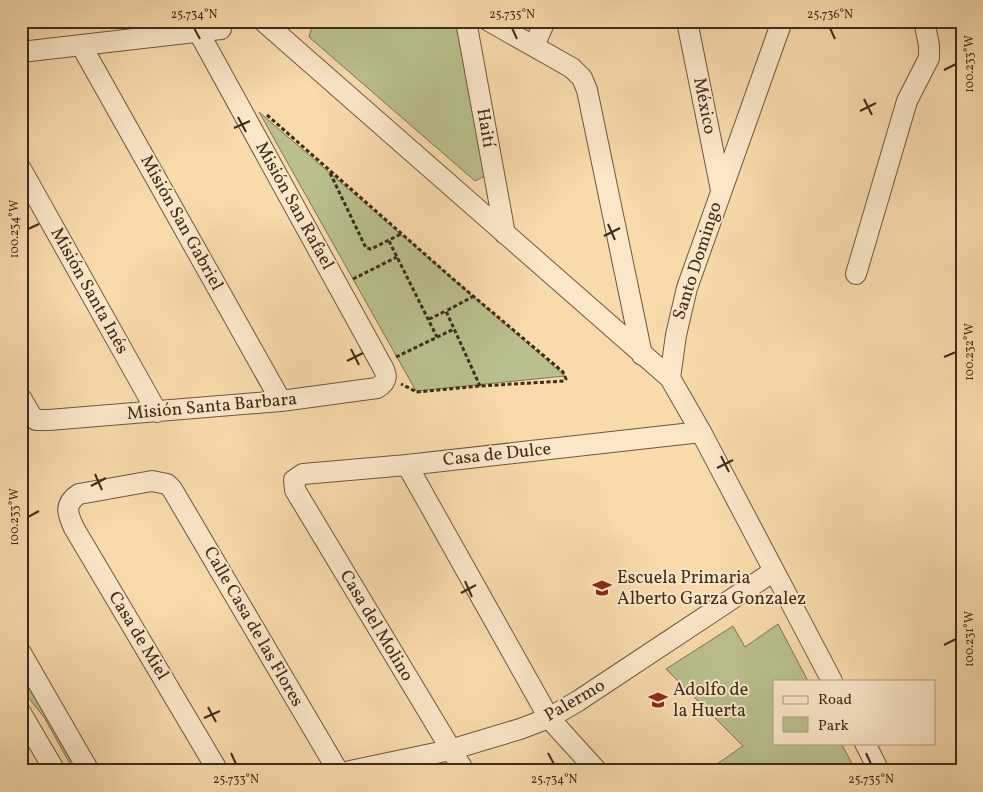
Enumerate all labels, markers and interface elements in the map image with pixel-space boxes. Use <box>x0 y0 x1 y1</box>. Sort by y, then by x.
text: 25.734°N <box>171 7 217 23</box>
text: 25.735°N <box>489 7 535 23</box>
text: 25.736°N <box>807 7 853 23</box>
text: 100.233°W <box>962 35 978 93</box>
street label: México <box>686 75 722 137</box>
street label: Haití <box>469 106 501 150</box>
street label: Misión San Rafael <box>248 138 340 274</box>
street label: Misión San Gabriel <box>133 151 229 295</box>
street label: Santo Domingo <box>667 199 729 323</box>
text: 100.234°W <box>7 200 23 258</box>
street label: Misión Santa Inés <box>44 223 134 359</box>
text: 100.232°W <box>962 323 978 381</box>
street label: Misión Santa Barbara <box>126 387 298 427</box>
street label: Casa de Dulce <box>442 437 552 473</box>
text: 100.233°W <box>7 488 23 546</box>
street label: Calle Casa de las Flores <box>197 542 309 712</box>
street label: Casa del Molino <box>333 566 419 686</box>
place label: Escuela Primaria Alberto Garza Gonzalez <box>617 566 806 612</box>
school or university icon: Escuela Primaria Alberto Garza Gonzalez <box>591 577 613 599</box>
street label: Casa de Miel <box>102 587 174 685</box>
text: 100.231°W <box>962 611 978 667</box>
street label: Palermo <box>540 674 610 728</box>
place label: Adolfo de la Huerta <box>673 678 748 724</box>
legend <box>773 680 936 744</box>
school or university icon: Adolfo de la Huerta <box>647 689 669 711</box>
text: Road <box>818 690 852 711</box>
text: Park <box>818 716 849 737</box>
text: 25.733°N <box>213 772 259 788</box>
text: 25.734°N <box>531 772 577 788</box>
text: 25.735°N <box>848 772 894 788</box>

